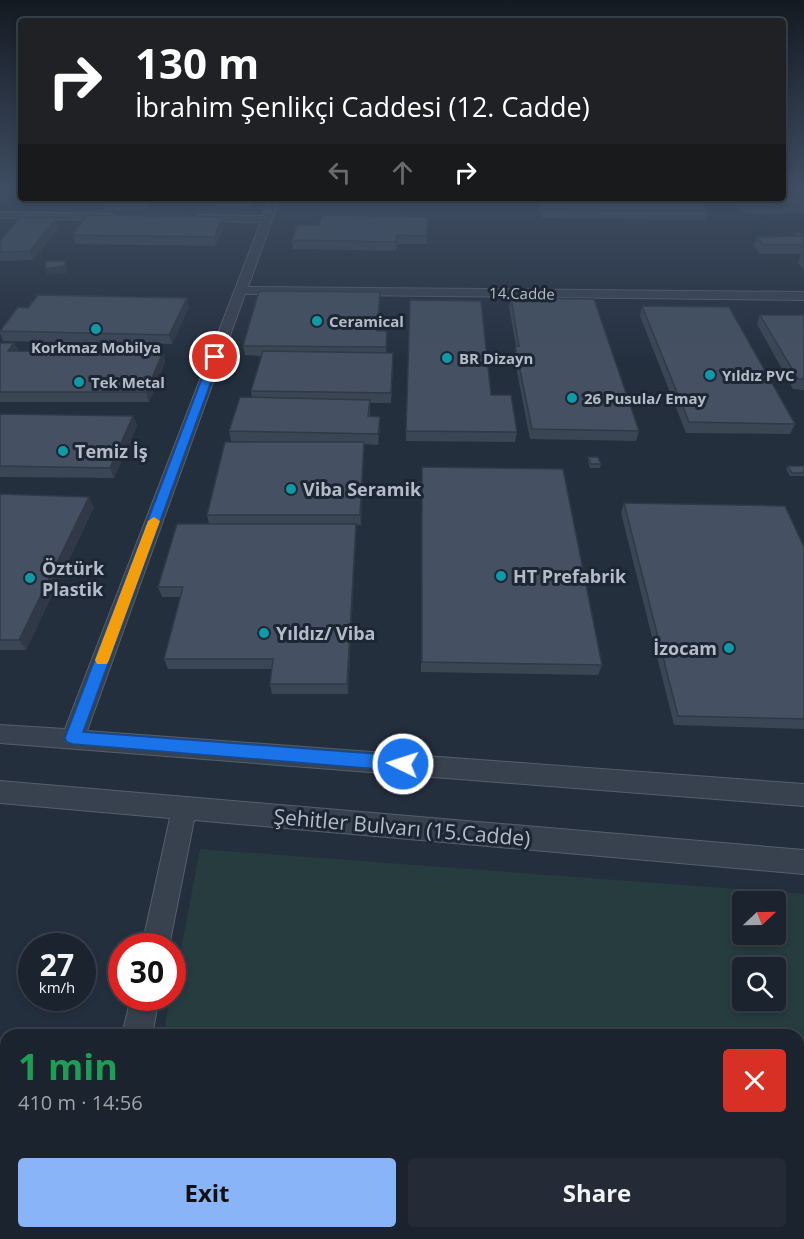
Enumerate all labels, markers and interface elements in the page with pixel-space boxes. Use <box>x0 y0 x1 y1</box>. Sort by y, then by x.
text: 130 m <box>135 34 259 91</box>
icon: right <box>36 42 114 120</box>
text: İbrahim Şenlikçi Caddesi (12. Cadde) <box>135 88 590 125</box>
icon: left <box>323 156 356 189</box>
icon: ahead <box>386 156 419 189</box>
icon: right <box>449 156 482 189</box>
street label: 14.Cadde <box>489 282 555 304</box>
place label: Ceramical <box>329 311 404 331</box>
marker: Ceramical <box>310 314 324 328</box>
marker: Korkmaz Mobilya <box>89 322 103 336</box>
pin <box>189 331 240 382</box>
place label: Korkmaz Mobilya <box>31 337 161 357</box>
icon: arrive <box>198 340 231 373</box>
place label: BR Dizayn <box>459 348 533 368</box>
marker: BR Dizayn <box>440 351 454 365</box>
place label: Yıldız PVC <box>722 365 795 385</box>
marker: Yıldız PVC <box>703 368 717 382</box>
place label: Tek Metal <box>91 372 165 392</box>
marker: Tek Metal <box>72 375 86 389</box>
place label: 26 Pusula/ Emay <box>584 388 707 408</box>
marker: 26 Pusula/ Emay <box>565 391 579 405</box>
place label: Temiz İş <box>75 439 148 463</box>
marker: Temiz İş <box>56 444 70 458</box>
place label: Viba Seramik <box>303 477 422 501</box>
marker: Viba Seramik <box>284 482 298 496</box>
place label: Öztürk Plastik <box>42 556 105 601</box>
place label: HT Prefabrik <box>513 564 627 588</box>
marker: HT Prefabrik <box>494 569 508 583</box>
marker: Öztürk Plastik <box>23 571 37 585</box>
place label: Yıldız/ Viba <box>276 621 375 645</box>
marker: Yıldız/ Viba <box>257 626 271 640</box>
place label: İzocam <box>653 636 717 660</box>
marker: İzocam <box>722 641 736 655</box>
position arrow <box>371 732 435 796</box>
street label: Şehitler Bulvarı (15.Cadde) <box>272 802 532 852</box>
north arrow <box>732 891 786 945</box>
map controls <box>732 891 786 1011</box>
speed limit sign: 30 <box>108 933 186 1011</box>
text: 27 <box>40 944 74 985</box>
button: search <box>732 957 786 1011</box>
text: km/h <box>39 977 75 997</box>
text: 1 min <box>18 1042 118 1091</box>
button: close <box>723 1049 786 1112</box>
text: 410 m · 14:56 <box>18 1089 143 1116</box>
button: Exit <box>18 1158 396 1227</box>
button: Share <box>408 1158 786 1227</box>

